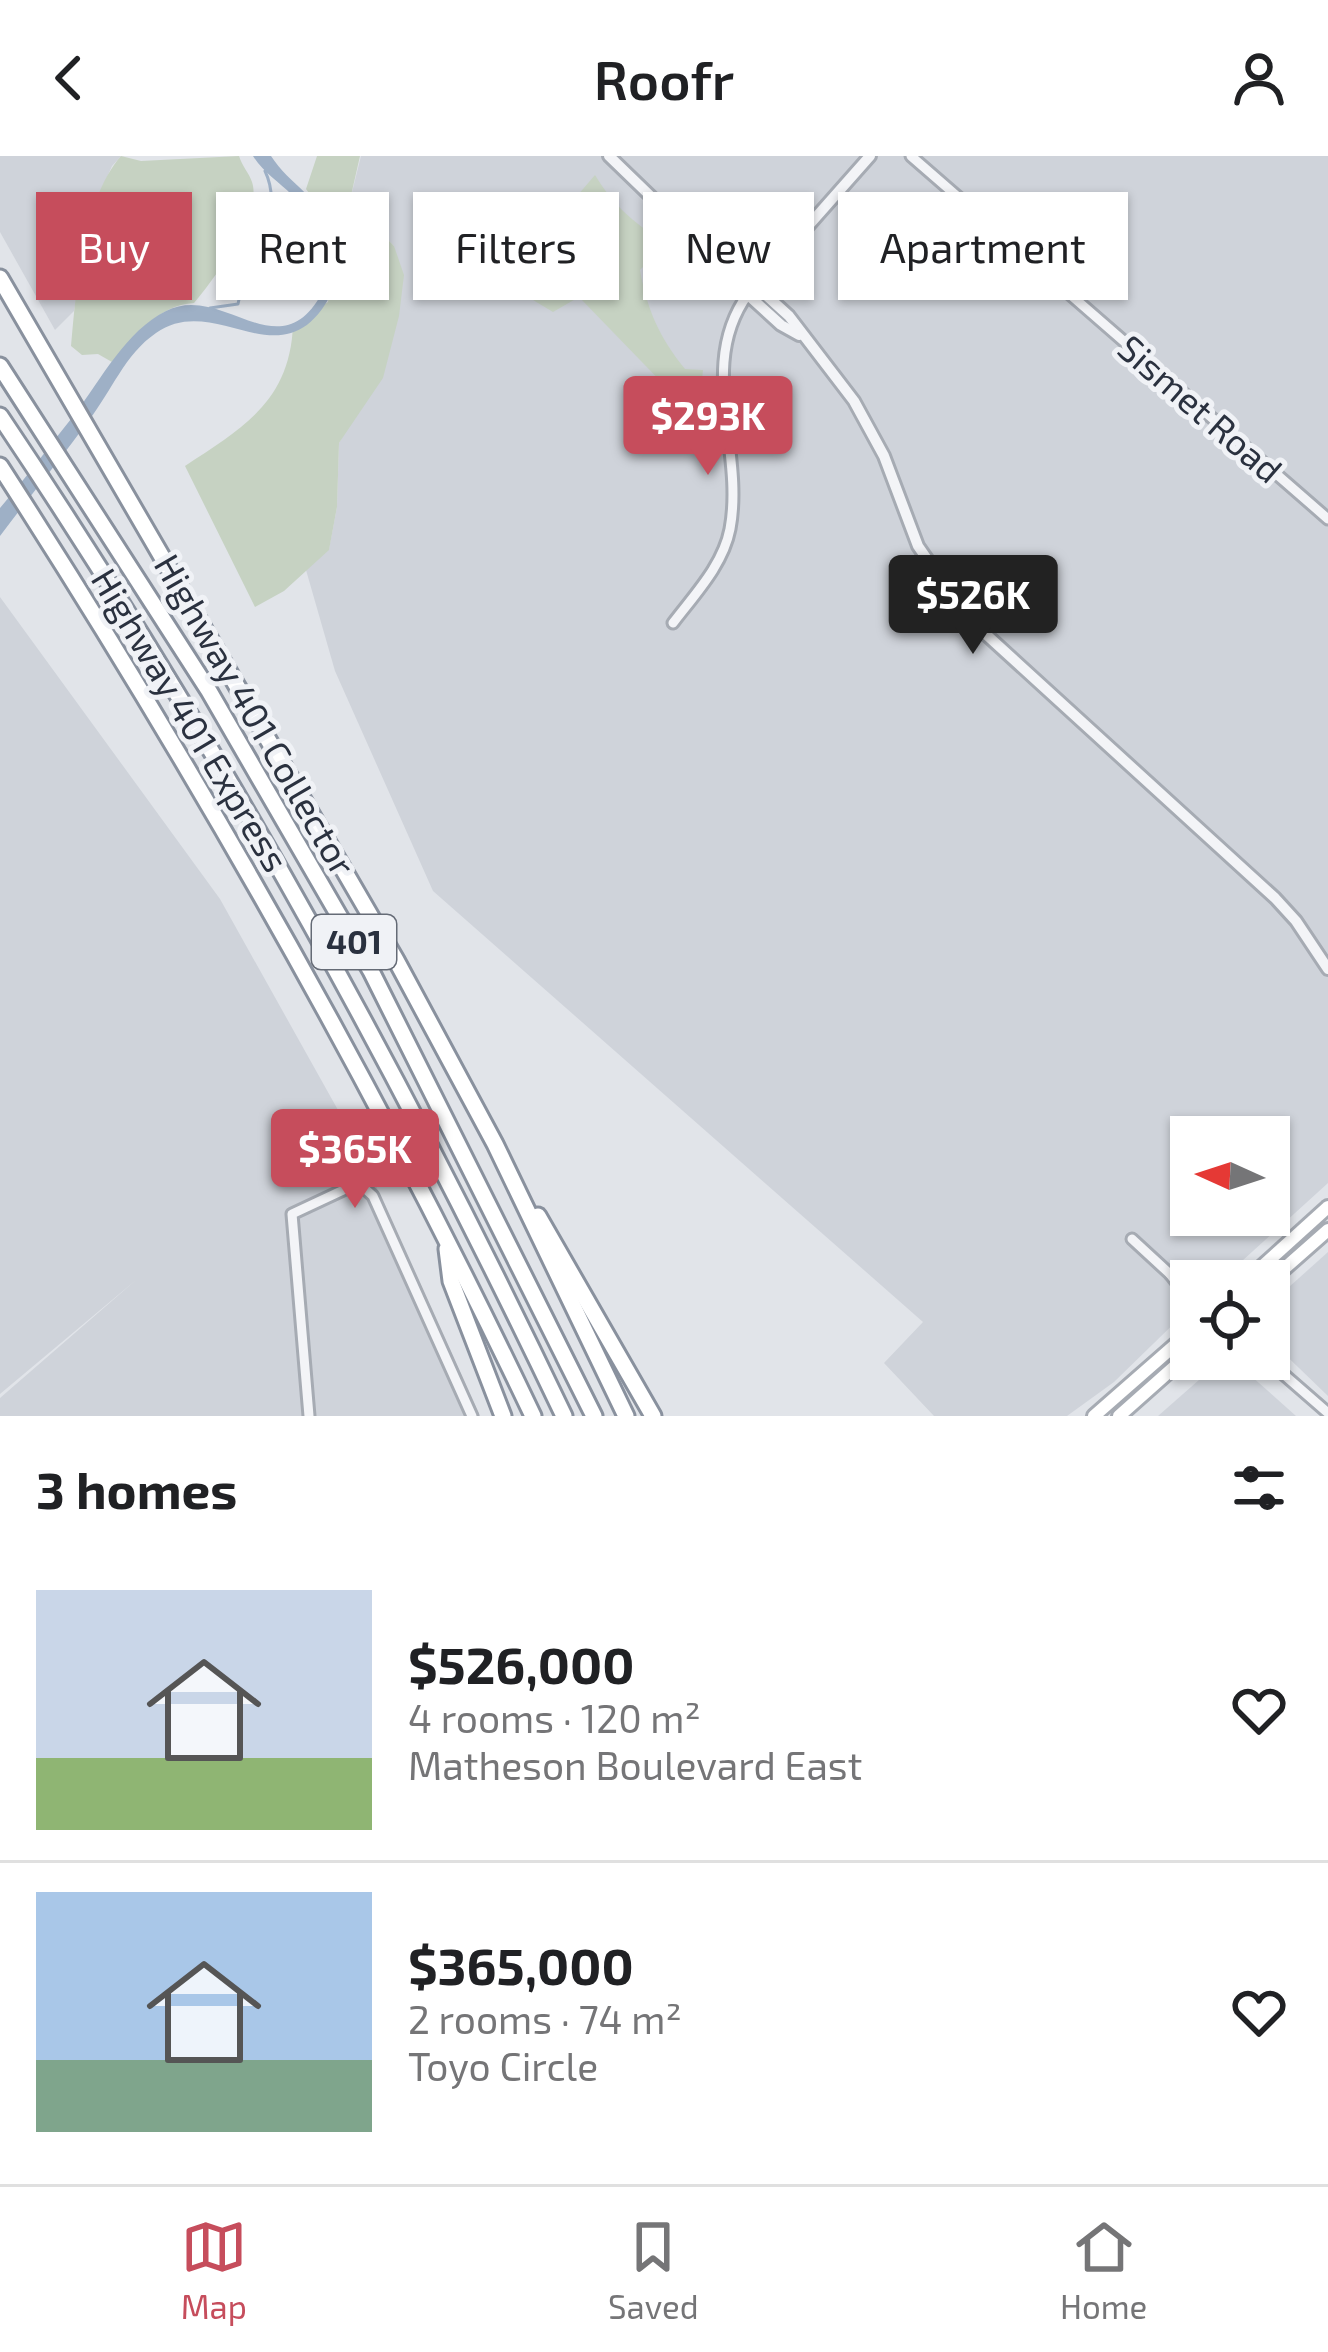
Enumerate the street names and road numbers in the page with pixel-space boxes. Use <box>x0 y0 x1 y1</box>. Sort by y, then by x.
street label: Sismet Road <box>1110 325 1292 491</box>
street label: Highway 401 Collector <box>147 546 366 882</box>
street label: Highway 401 Express <box>84 560 299 878</box>
road number: 401 <box>312 915 396 969</box>

